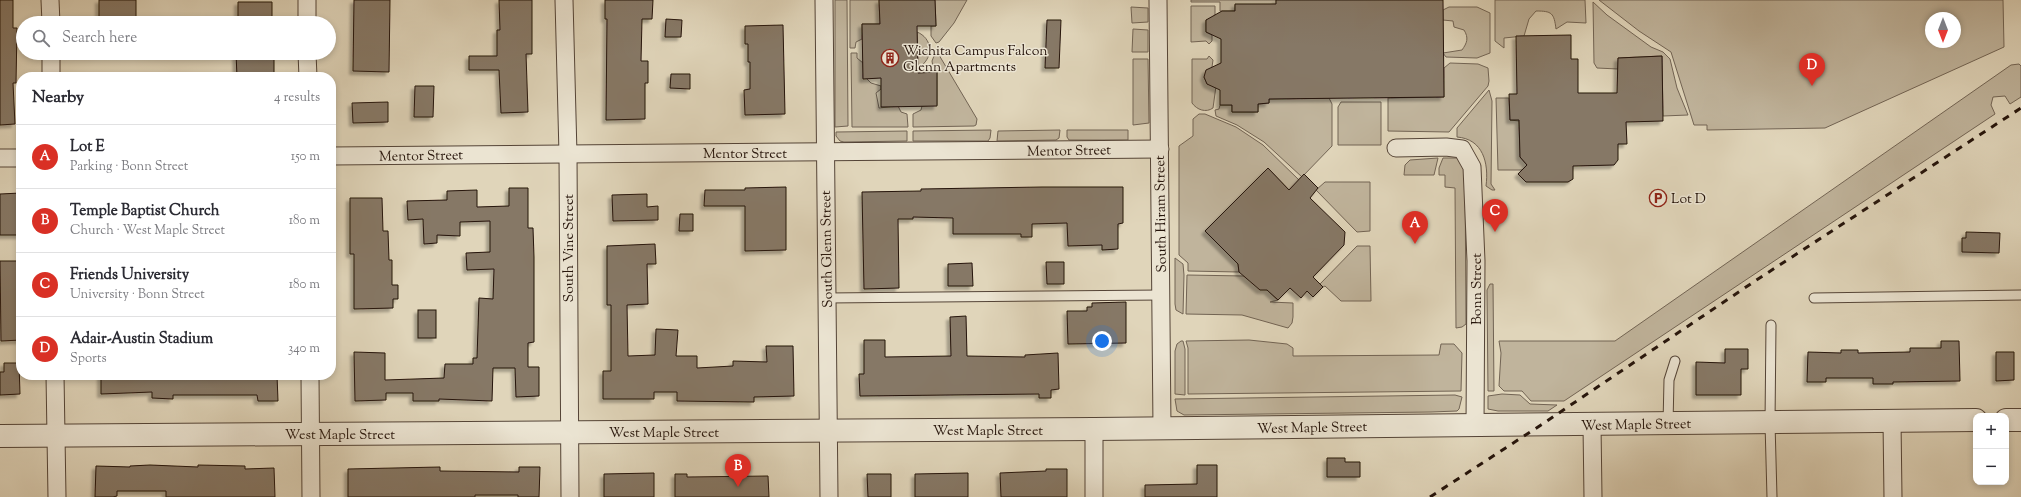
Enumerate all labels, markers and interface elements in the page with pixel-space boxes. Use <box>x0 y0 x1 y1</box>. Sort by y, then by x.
north arrow <box>1925 12 1961 48</box>
search box <box>16 16 336 60</box>
icon: search <box>30 27 52 49</box>
text: Search here <box>62 28 137 49</box>
place label: Wichita Campus Falcon Glenn Apartments <box>903 42 1048 78</box>
building icon: Wichita Campus Falcon Glenn Apartments <box>880 48 900 68</box>
pin: D <box>1799 53 1825 86</box>
text: Nearby <box>32 86 84 110</box>
text: 4 results <box>274 89 320 107</box>
text: Lot E <box>70 137 105 158</box>
street label: Mentor Street <box>1027 141 1111 163</box>
street label: Mentor Street <box>703 145 787 165</box>
street label: Mentor Street <box>379 146 463 168</box>
text: A <box>40 148 50 166</box>
text: 150 m <box>291 148 320 166</box>
street label: South Hiram Street <box>1151 155 1173 273</box>
text: Parking · Bonn Street <box>70 158 188 176</box>
parking icon: Lot D <box>1648 188 1668 208</box>
street label: South Glenn Street <box>817 190 839 308</box>
place label: Lot D <box>1671 190 1706 210</box>
street label: South Vine Street <box>560 194 580 302</box>
pin: C <box>1482 199 1508 232</box>
text: Temple Baptist Church <box>70 201 220 222</box>
pin: A <box>1402 211 1428 244</box>
text: B <box>41 212 49 230</box>
text: 180 m <box>289 212 320 230</box>
text: Church · West Maple Street <box>70 222 225 240</box>
street label: Bonn Street <box>1468 253 1488 325</box>
text: Friends University <box>70 265 189 286</box>
text: C <box>40 276 50 294</box>
text: 180 m <box>289 276 320 294</box>
text: University · Bonn Street <box>70 286 205 304</box>
text: Adair-Austin Stadium <box>70 329 213 350</box>
your location <box>1092 331 1112 351</box>
text: D <box>40 340 50 358</box>
text: 340 m <box>288 340 320 358</box>
text: Sports <box>70 350 107 368</box>
map controls <box>1973 413 2009 485</box>
button: + <box>1973 413 2009 449</box>
street label: West Maple Street <box>1581 415 1692 437</box>
street label: West Maple Street <box>1257 418 1368 440</box>
street label: West Maple Street <box>933 422 1043 442</box>
street label: West Maple Street <box>609 424 719 444</box>
street label: West Maple Street <box>285 426 395 446</box>
button: − <box>1973 449 2009 485</box>
pin: B <box>725 454 751 487</box>

